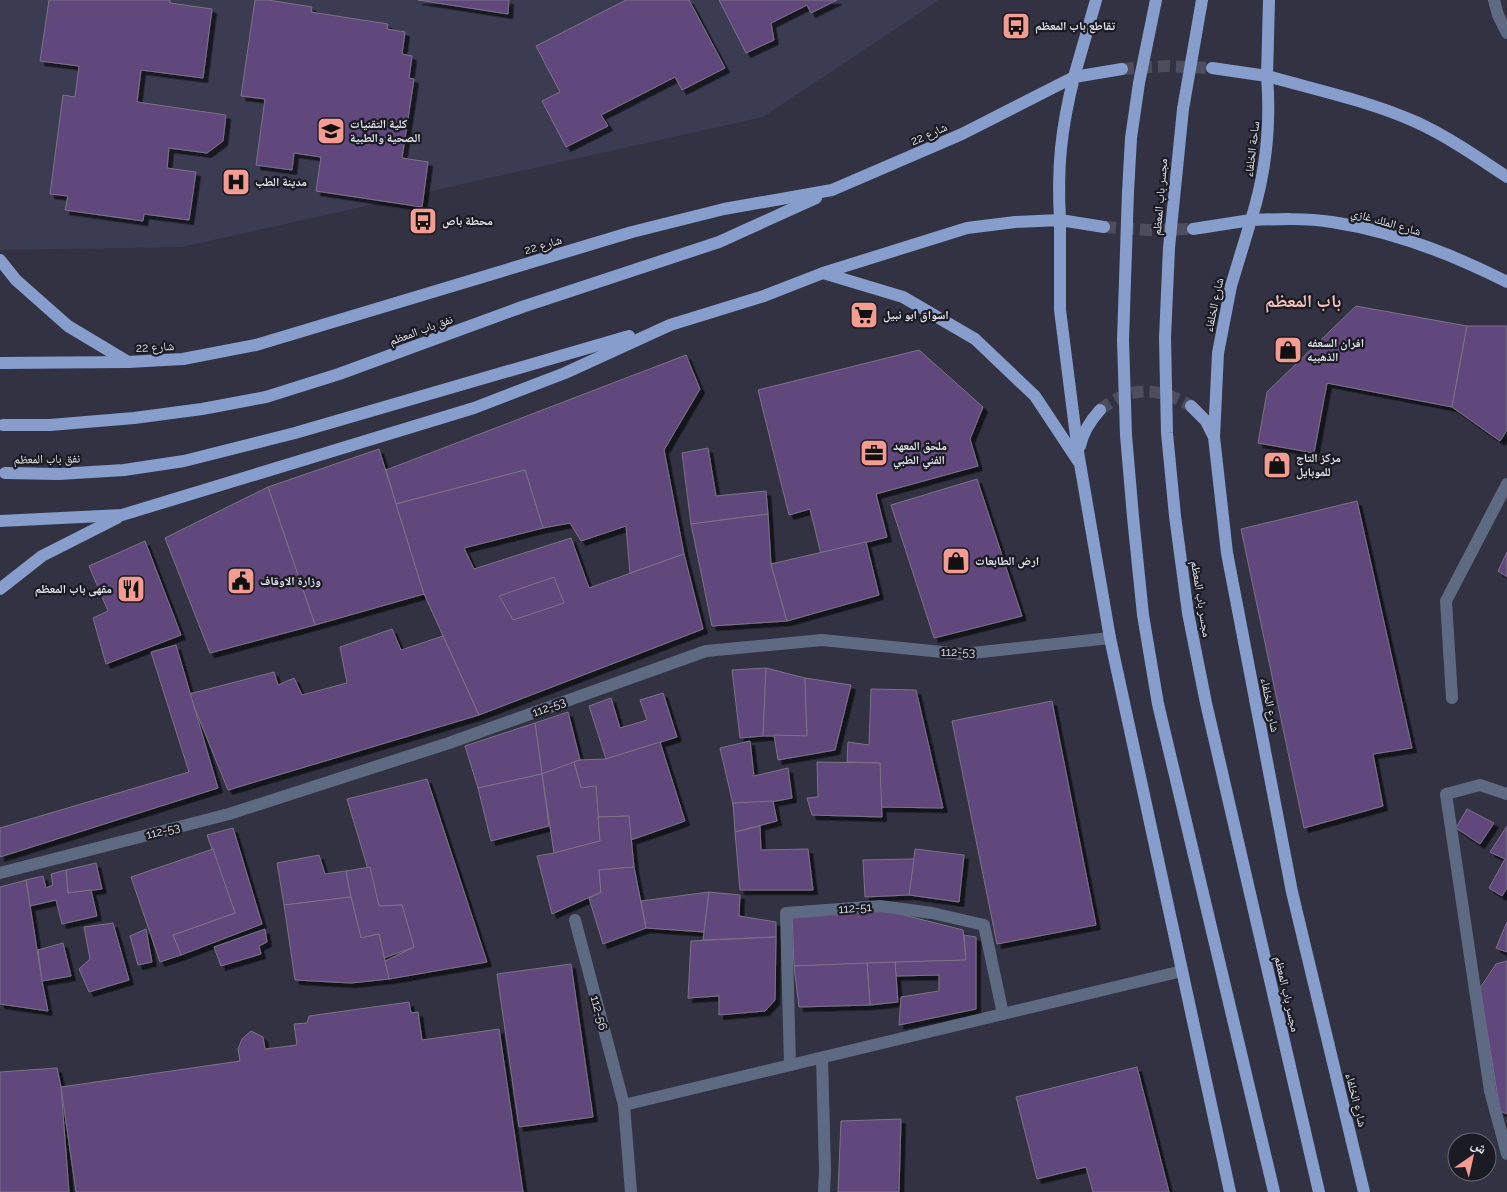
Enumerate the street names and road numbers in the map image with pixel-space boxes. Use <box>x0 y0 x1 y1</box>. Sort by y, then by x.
street label: شارع 22 <box>909 120 950 149</box>
street label: ساحة الخلفاء <box>1242 120 1262 178</box>
street label: مجسر باب المعظم <box>1150 158 1171 236</box>
street label: شارع الملك غازي <box>1349 205 1423 242</box>
street label: شارع 22 <box>523 233 564 258</box>
street label: شارع الخلفاء <box>1201 276 1228 334</box>
street label: نفق باب المعظم <box>387 312 455 349</box>
street label: شارع 22 <box>135 339 175 356</box>
street label: نفق باب المعظم <box>14 451 80 468</box>
street label: مجسر باب المعظم <box>1187 560 1214 638</box>
street label: 112-53 <box>941 645 975 659</box>
street label: شارع الخلفاء <box>1257 677 1282 734</box>
street label: 112-53 <box>530 695 568 719</box>
street label: 112-53 <box>145 820 181 842</box>
street label: 112-51 <box>838 900 872 916</box>
street label: مجسر باب المعظم <box>1271 955 1303 1033</box>
street label: 112-56 <box>588 994 610 1032</box>
street label: شارع الخلفاء <box>1342 1072 1369 1129</box>

